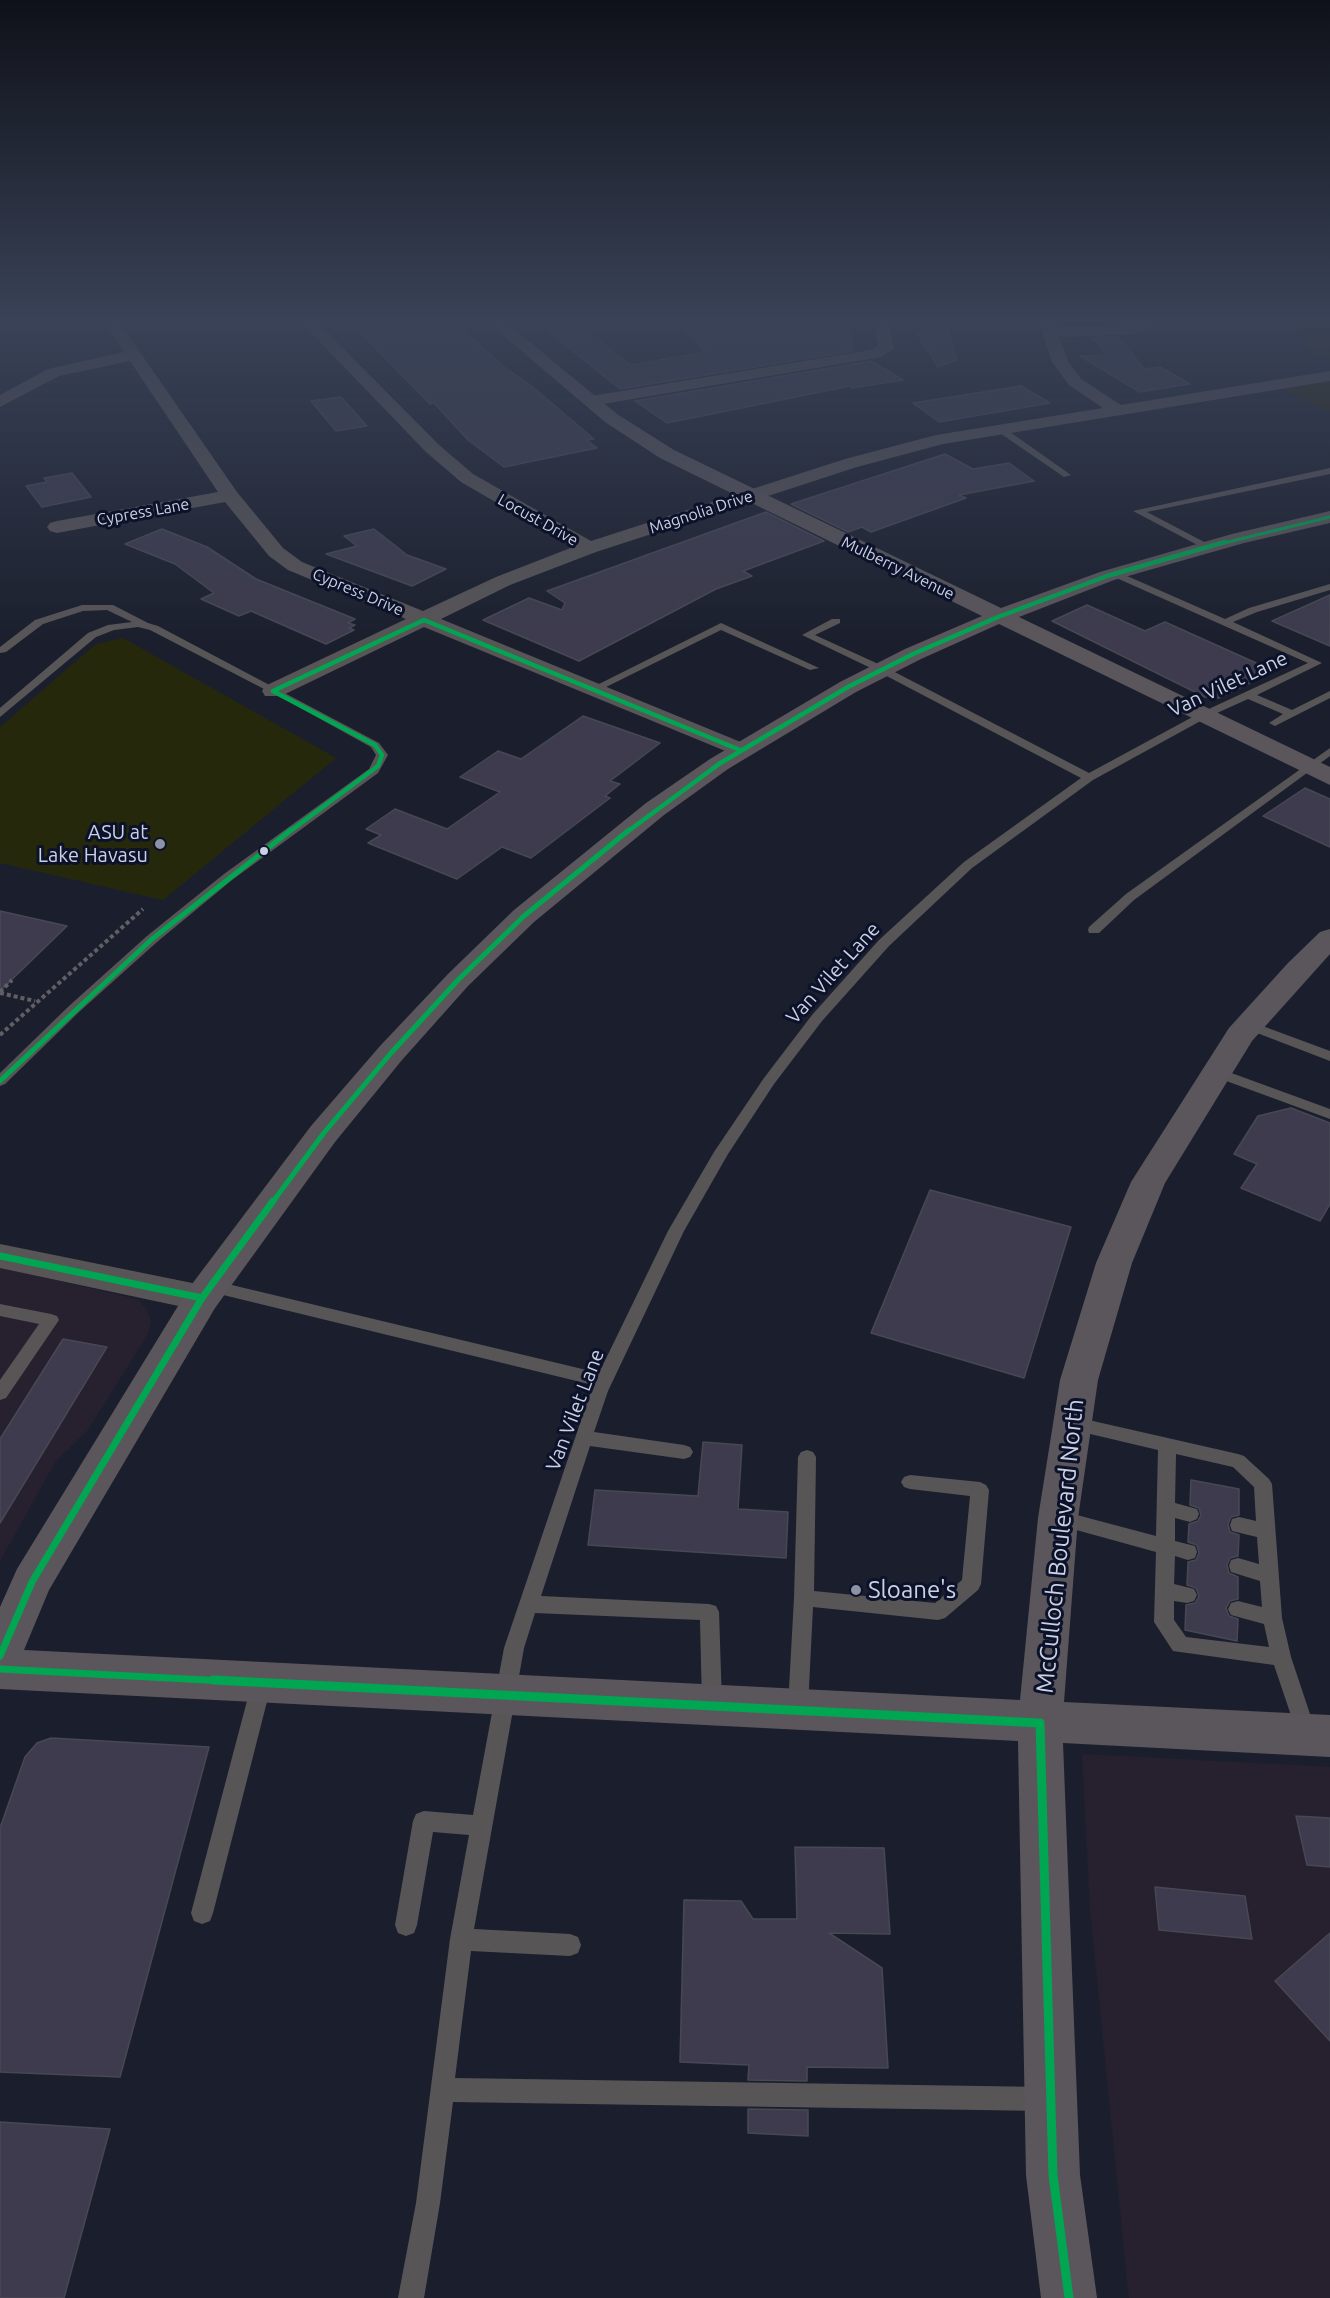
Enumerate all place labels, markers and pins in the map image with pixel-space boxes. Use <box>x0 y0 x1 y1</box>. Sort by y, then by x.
place label: ASU at Lake Havasu <box>38 820 148 867</box>
marker: ASU at Lake Havasu <box>153 837 167 851</box>
unlabelled marker <box>258 845 270 857</box>
place label: Sloane's <box>868 1576 956 1604</box>
marker: Sloane's <box>849 1583 863 1597</box>

